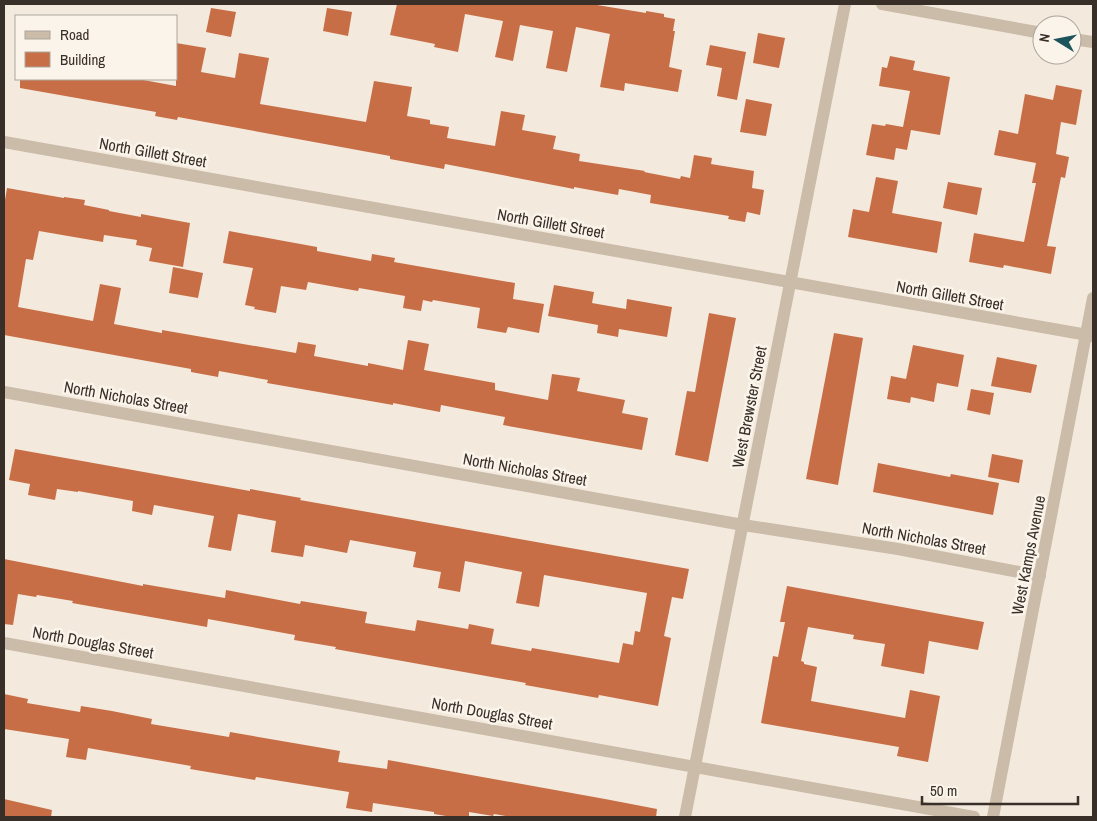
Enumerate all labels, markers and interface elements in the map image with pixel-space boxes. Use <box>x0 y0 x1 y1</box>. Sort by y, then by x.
legend <box>15 15 178 80</box>
north arrow <box>1032 15 1082 65</box>
text: Road <box>60 24 89 45</box>
text: N <box>1035 32 1054 43</box>
text: Building <box>60 49 105 70</box>
street label: North Gillett Street <box>98 132 209 172</box>
street label: North Gillett Street <box>496 203 607 243</box>
street label: North Gillett Street <box>895 275 1006 315</box>
street label: West Brewster Street <box>726 344 772 470</box>
street label: North Nicholas Street <box>62 375 190 419</box>
street label: North Nicholas Street <box>461 447 589 491</box>
street label: West Kamps Avenue <box>1006 493 1050 617</box>
street label: North Nicholas Street <box>860 516 988 560</box>
street label: North Douglas Street <box>31 621 156 664</box>
street label: North Douglas Street <box>430 692 555 735</box>
scale bar <box>922 774 1078 806</box>
text: 50 m <box>930 780 957 801</box>

